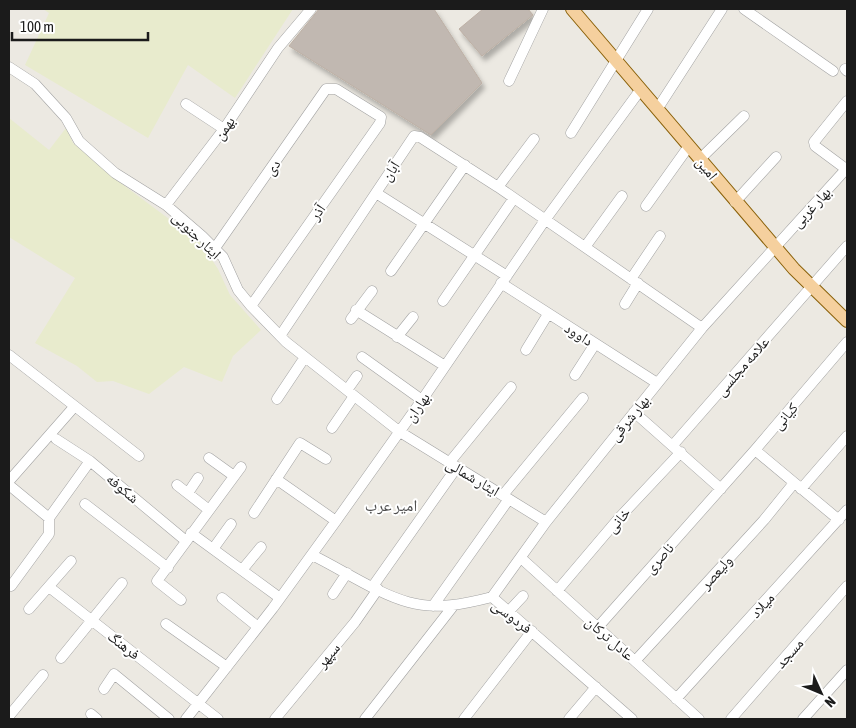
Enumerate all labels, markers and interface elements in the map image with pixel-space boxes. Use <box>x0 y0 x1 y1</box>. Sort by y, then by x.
scale bar <box>12 10 149 42</box>
text: 100 m <box>20 18 54 35</box>
street label: بهمن <box>210 113 240 144</box>
street label: امین <box>691 153 721 184</box>
street label: دی <box>261 156 285 179</box>
street label: آبان <box>377 157 405 185</box>
street label: بهار غربی <box>788 183 836 232</box>
street label: آذر <box>305 200 330 225</box>
street label: ایثار جنوبی <box>168 208 225 264</box>
street label: داوود <box>561 319 596 350</box>
street label: علامه مجلسی <box>712 332 774 400</box>
street label: بهاران <box>401 389 435 426</box>
street label: بهار شرقی <box>605 392 654 446</box>
street label: کیانی <box>769 399 803 434</box>
street label: ایثار شمالی <box>442 454 503 501</box>
street label: شکوفه <box>103 470 143 507</box>
district label: امیر عرب <box>365 496 417 515</box>
street label: خانی <box>602 504 635 537</box>
street label: ناصری <box>641 539 679 578</box>
street label: ولیعصر <box>696 552 736 594</box>
street label: میلاد <box>746 589 778 621</box>
street label: فردوسی <box>487 595 535 638</box>
street label: عادل ترکان <box>581 612 638 665</box>
street label: فرهنگ <box>104 627 143 664</box>
street label: مسجد <box>771 635 807 671</box>
street label: سپهر <box>312 639 344 672</box>
north arrow <box>796 668 846 718</box>
text: N <box>822 694 839 711</box>

